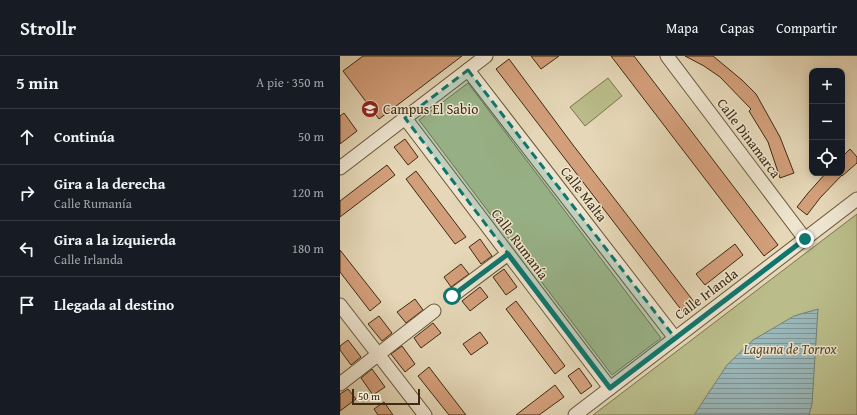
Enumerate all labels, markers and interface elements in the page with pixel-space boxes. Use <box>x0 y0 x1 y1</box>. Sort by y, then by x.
text: Strollr <box>20 14 76 42</box>
text: Mapa <box>666 18 698 38</box>
text: Capas <box>720 18 754 38</box>
text: Compartir <box>776 18 837 38</box>
map controls <box>809 68 845 176</box>
button: + <box>809 68 845 104</box>
text: 5 min <box>16 70 58 95</box>
text: A pie · 350 m <box>256 73 324 92</box>
street label: Calle Dinamarca <box>712 94 786 182</box>
school or university icon: Campus El Sabio <box>360 99 380 119</box>
place label: Campus El Sabio <box>383 99 478 119</box>
button: − <box>809 104 845 140</box>
icon: ahead <box>16 126 38 148</box>
text: Continúa <box>54 126 115 147</box>
text: 50 m <box>298 127 324 146</box>
button: locate <box>809 140 845 176</box>
street label: Calle Malta <box>556 162 612 226</box>
text: Gira a la derecha <box>54 173 165 194</box>
icon: right <box>16 182 38 204</box>
text: 120 m <box>292 183 324 202</box>
text: Calle Rumanía <box>54 194 132 213</box>
street label: Calle Rumanía <box>487 205 553 284</box>
text: Gira a la izquierda <box>54 229 176 250</box>
route end <box>796 230 814 248</box>
icon: left <box>16 238 38 260</box>
text: 180 m <box>292 239 324 258</box>
text: Calle Irlanda <box>54 250 123 269</box>
street label: Calle Irlanda <box>670 263 742 324</box>
route start <box>443 287 461 305</box>
icon: arrive <box>16 294 38 316</box>
text: Llegada al destino <box>54 294 174 315</box>
park label: Laguna de Torrox <box>742 339 837 359</box>
scale bar <box>352 387 420 406</box>
text: 50 m <box>358 388 380 404</box>

